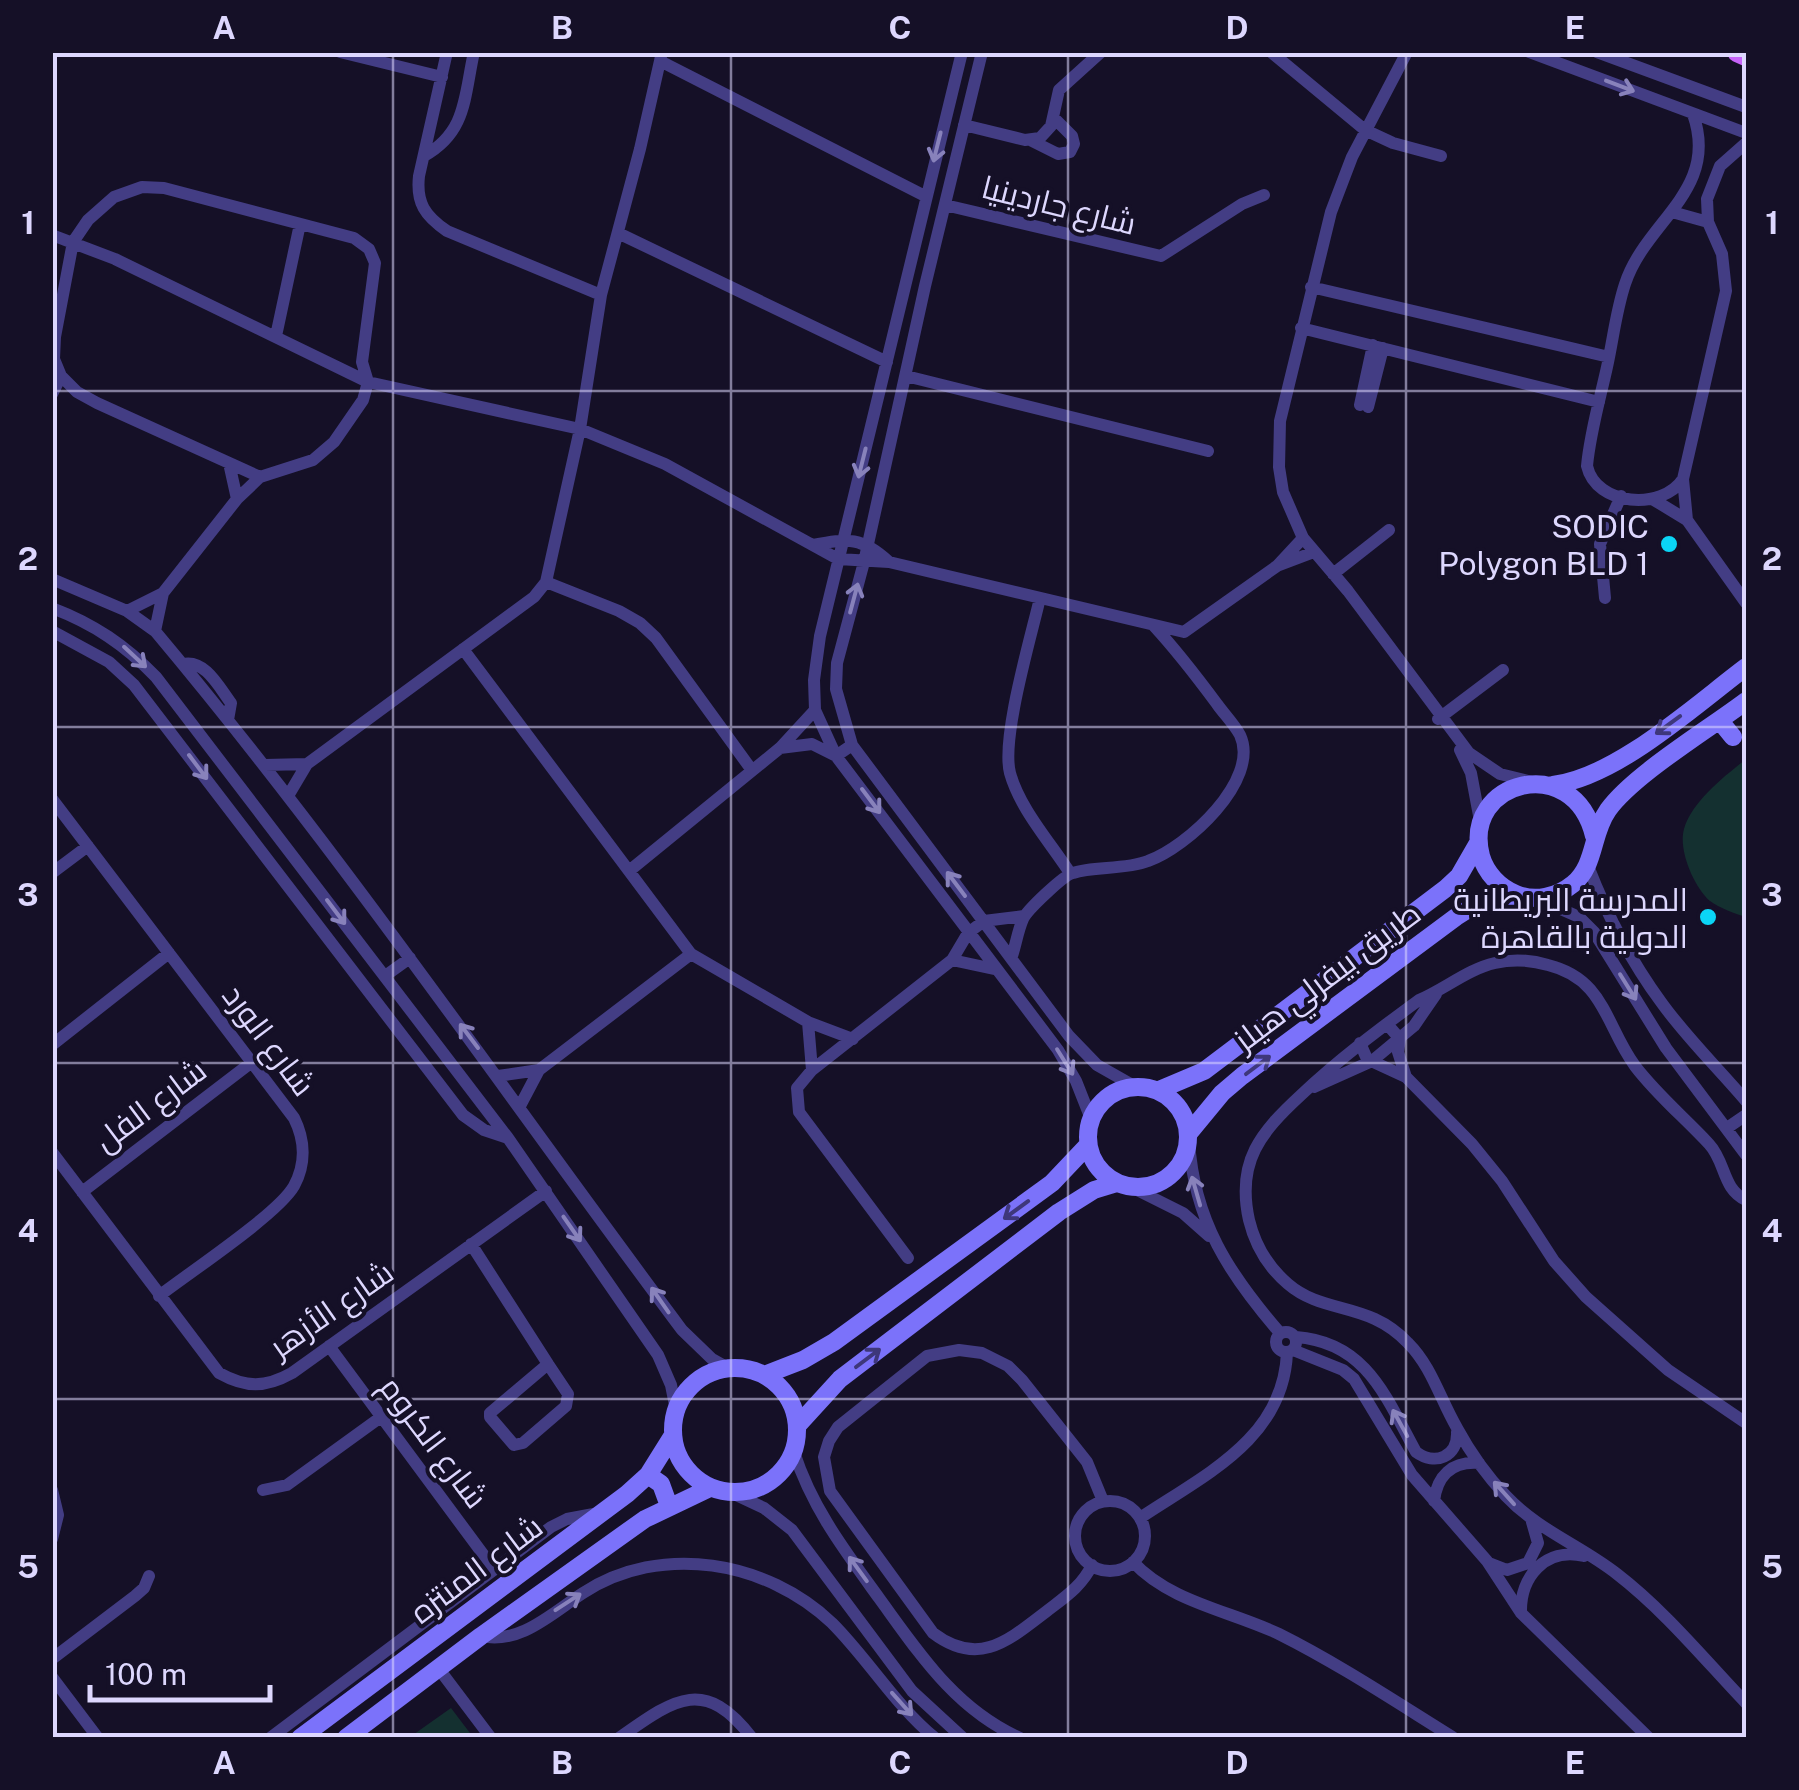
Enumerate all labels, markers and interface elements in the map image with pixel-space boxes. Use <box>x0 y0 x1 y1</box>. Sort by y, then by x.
text: A <box>212 9 236 46</box>
text: B <box>551 9 573 46</box>
text: C <box>889 9 911 46</box>
text: D <box>1225 9 1249 46</box>
text: E <box>1565 9 1585 46</box>
one-way arrow <box>1605 78 1635 96</box>
one-way arrow <box>927 130 945 162</box>
street label: شارع جاردينيا <box>977 168 1140 246</box>
text: 1 <box>21 204 35 241</box>
text: 1 <box>1765 204 1779 241</box>
one-way arrow <box>852 446 870 478</box>
place label: SODIC Polygon BLD 1 <box>1438 508 1649 582</box>
marker: SODIC Polygon BLD 1 <box>1658 533 1680 555</box>
text: 2 <box>18 540 38 577</box>
text: 2 <box>1762 540 1782 577</box>
one-way arrow <box>845 583 864 614</box>
one-way arrow <box>123 645 147 669</box>
one-way arrow <box>1655 714 1682 735</box>
one-way arrow <box>187 753 209 779</box>
one-way arrow <box>860 787 881 814</box>
one-way arrow <box>946 871 967 898</box>
text: 3 <box>17 876 39 913</box>
text: 3 <box>1761 876 1783 913</box>
place label: المدرسة البريطانية الدولية بالقاهرة <box>1453 881 1688 955</box>
street label: طريق بيفرلي هيلز <box>1225 894 1432 1065</box>
one-way arrow <box>325 898 346 925</box>
marker: المدرسة البريطانية الدولية بالقاهرة <box>1697 906 1719 928</box>
one-way arrow <box>1617 972 1638 1000</box>
street label: شارع الورد <box>212 977 323 1105</box>
one-way arrow <box>459 1023 480 1050</box>
one-way arrow <box>1054 1047 1075 1076</box>
street label: شارع الفل <box>87 1051 215 1162</box>
one-way arrow <box>1244 1054 1271 1075</box>
one-way arrow <box>1185 1176 1204 1207</box>
one-way arrow <box>1003 1199 1030 1220</box>
text: 4 <box>18 1212 39 1249</box>
text: 4 <box>1762 1212 1783 1249</box>
one-way arrow <box>561 1215 582 1242</box>
street label: شارع الأزهر <box>260 1253 402 1369</box>
one-way arrow <box>649 1287 670 1314</box>
one-way arrow <box>854 1347 881 1368</box>
street label: شارع الكروم <box>369 1369 496 1518</box>
one-way arrow <box>1390 1409 1410 1438</box>
one-way arrow <box>1493 1481 1516 1506</box>
street label: شارع المنتزه <box>403 1507 552 1634</box>
text: 5 <box>17 1548 39 1585</box>
text: 5 <box>1761 1548 1783 1585</box>
one-way arrow <box>847 1555 868 1583</box>
one-way arrow <box>553 1592 582 1613</box>
scale bar <box>90 1640 270 1702</box>
text: 100 m <box>105 1656 187 1692</box>
one-way arrow <box>890 1691 913 1716</box>
text: A <box>212 1744 236 1781</box>
text: B <box>551 1744 573 1781</box>
text: C <box>889 1744 911 1781</box>
text: D <box>1225 1744 1249 1781</box>
text: E <box>1565 1744 1585 1781</box>

